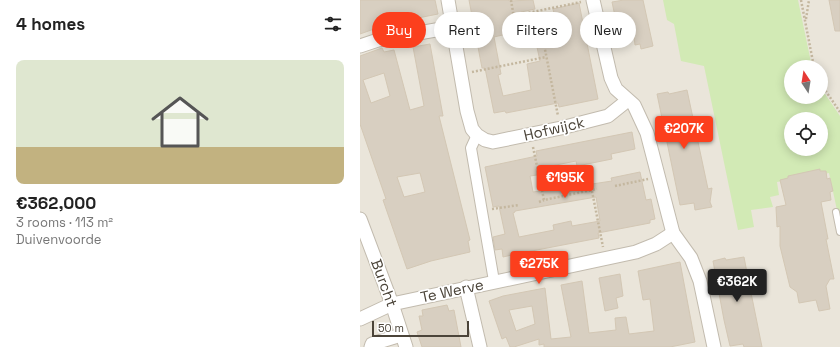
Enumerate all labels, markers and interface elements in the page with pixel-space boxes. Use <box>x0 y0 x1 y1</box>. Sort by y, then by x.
chip: Buy <box>372 12 426 48</box>
chip: Rent <box>434 12 494 48</box>
chip: Filters <box>502 12 572 48</box>
chip: New <box>580 12 636 48</box>
text: 4 homes <box>16 13 85 35</box>
icon: filters <box>322 13 344 35</box>
north arrow <box>784 60 828 104</box>
map controls <box>784 60 828 156</box>
icon: home <box>144 86 216 158</box>
street label: Hofwijck <box>522 112 586 145</box>
button: locate <box>784 112 828 156</box>
pin: €207K <box>656 116 712 150</box>
text: €207K <box>664 120 704 137</box>
pin: €195K <box>537 165 593 199</box>
text: €195K <box>546 169 584 186</box>
text: €362,000 <box>16 192 96 214</box>
text: 3 rooms · 113 m² <box>16 214 113 231</box>
text: Duivenvoorde <box>16 231 102 248</box>
pin: €275K <box>511 251 567 285</box>
text: €275K <box>519 255 559 272</box>
street label: Burcht <box>367 256 402 309</box>
pin: €362K <box>709 269 765 303</box>
text: €362K <box>717 273 757 290</box>
street label: Te Werve <box>419 275 485 306</box>
scale bar <box>372 319 469 338</box>
text: 50 m <box>378 321 404 335</box>

